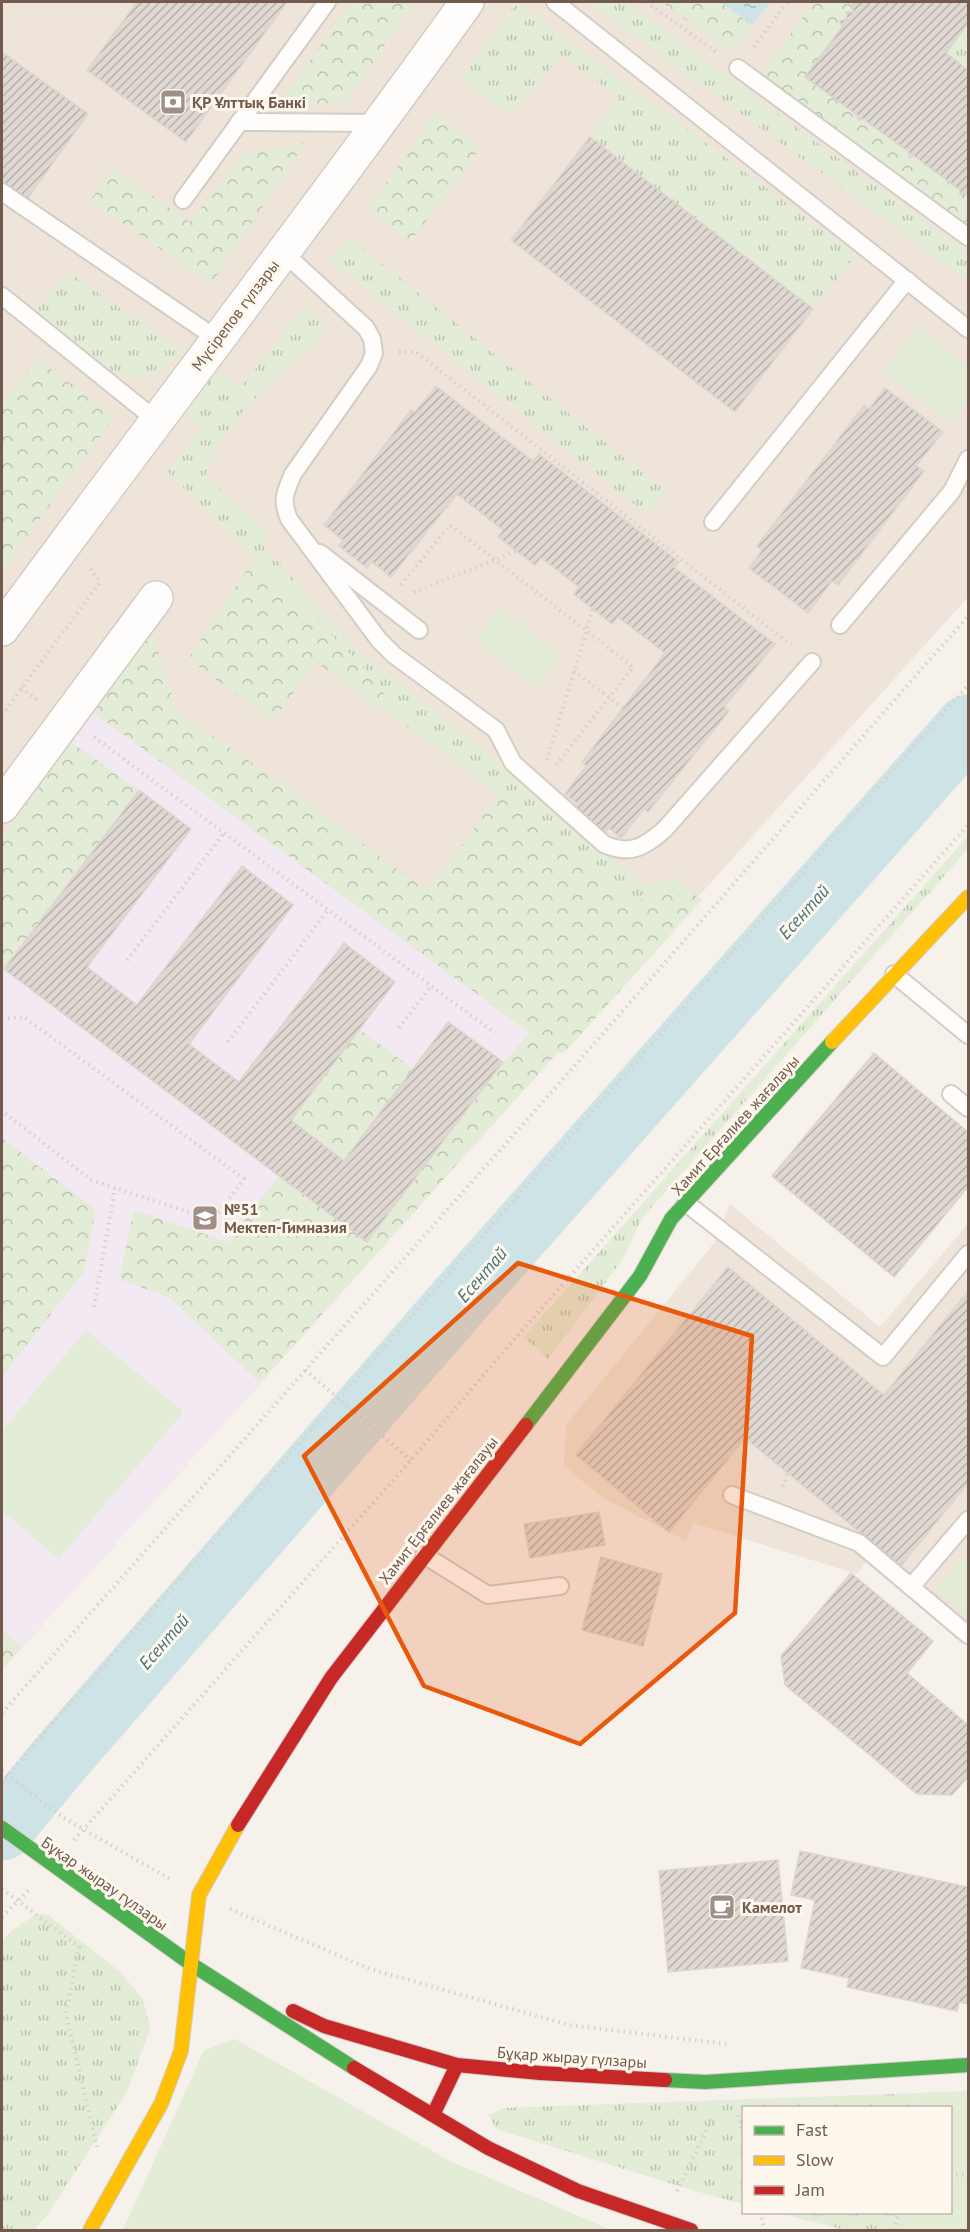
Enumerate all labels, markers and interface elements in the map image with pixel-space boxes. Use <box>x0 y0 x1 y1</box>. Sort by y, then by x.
bank icon: ҚР Ұлттық Банкі <box>158 87 188 117</box>
place label: ҚР Ұлттық Банкі <box>192 92 306 112</box>
street label: Мүсірепов гүлзары <box>187 256 283 374</box>
water label: Есентай <box>773 880 834 944</box>
street label: Хамит Ерғалиев жағалауы <box>667 1051 803 1199</box>
place label: №51 Мектеп-Гимназия <box>224 1199 347 1237</box>
school or university icon: №51 Мектеп-Гимназия <box>190 1203 220 1233</box>
water label: Есентай <box>451 1242 512 1307</box>
street label: Хамит Ерғалиев жағалауы <box>374 1432 502 1588</box>
water label: Есентай <box>133 1609 194 1674</box>
street label: Бұқар жырау гүлзары <box>38 1832 172 1934</box>
cafe icon: Камелот <box>707 1892 737 1922</box>
place label: Камелот <box>742 1897 802 1917</box>
street label: Бұқар жырау гүлзары <box>496 2042 648 2072</box>
legend <box>742 2106 952 2214</box>
text: Fast <box>796 2118 828 2141</box>
text: Slow <box>796 2148 834 2171</box>
text: Jam <box>795 2178 825 2201</box>

